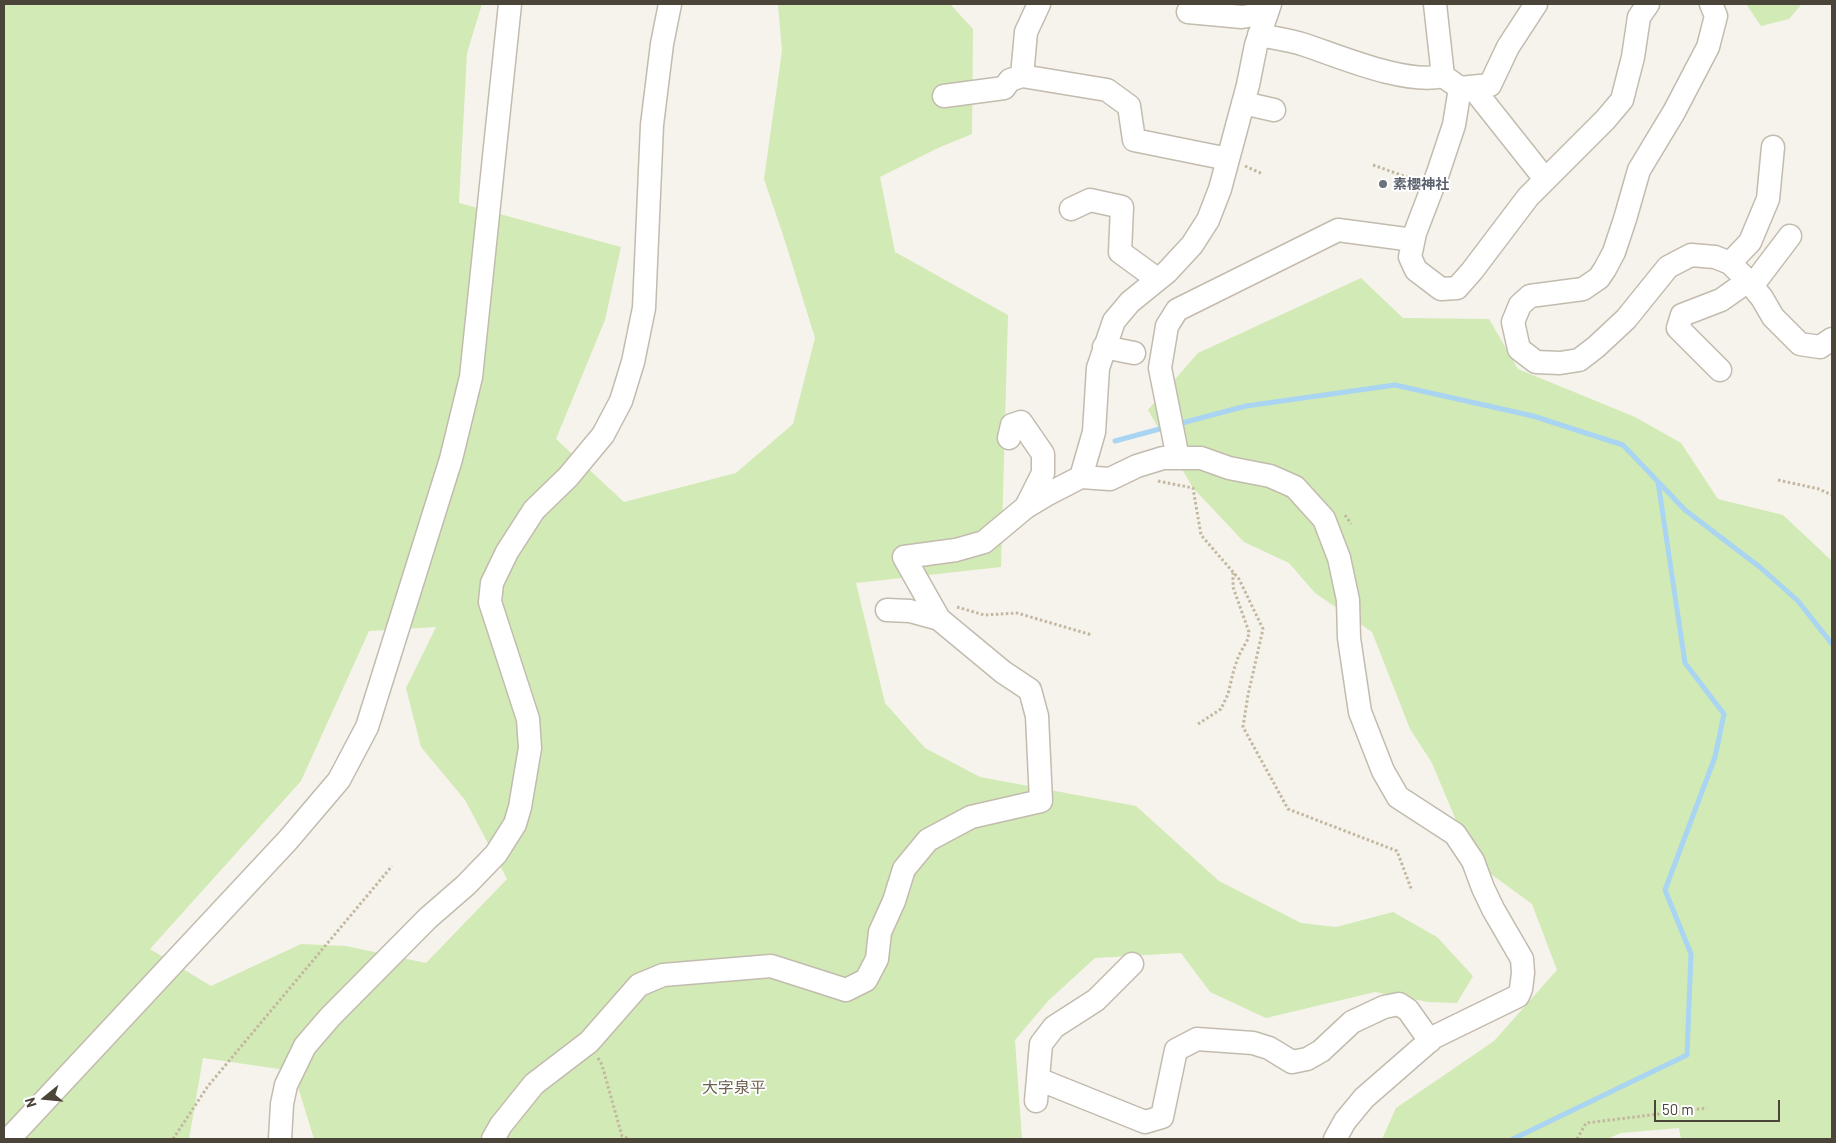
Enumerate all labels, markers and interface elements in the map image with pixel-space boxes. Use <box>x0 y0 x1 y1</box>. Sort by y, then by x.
place label: 素櫻神社 <box>1393 176 1449 192</box>
marker: 素櫻神社 <box>1377 178 1389 190</box>
north arrow <box>20 1073 70 1123</box>
district label: 大字泉平 <box>702 1078 766 1098</box>
scale bar <box>1656 1090 1782 1122</box>
text: N <box>21 1096 40 1109</box>
text: 50 m <box>1662 1100 1694 1118</box>

